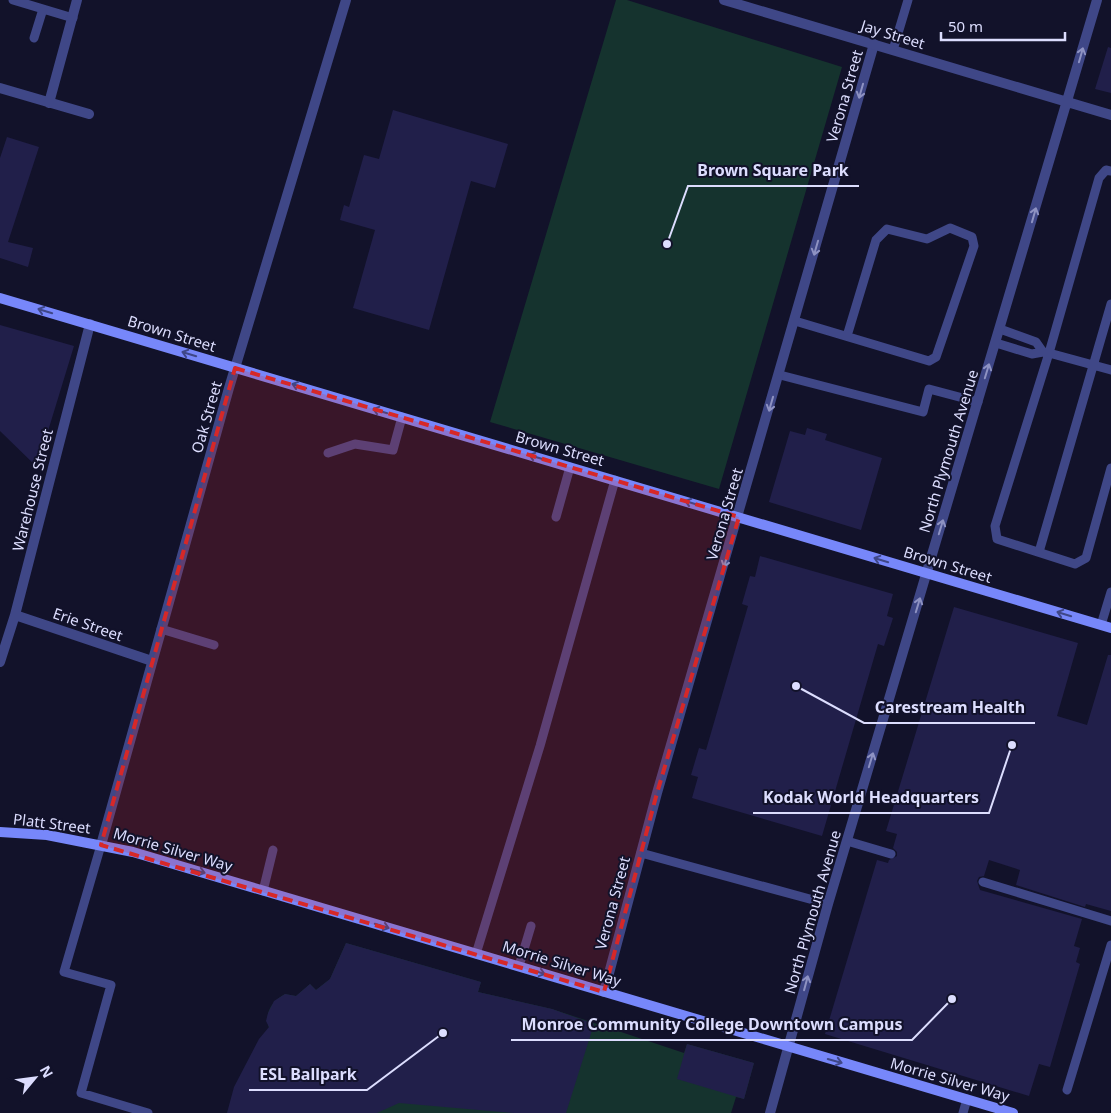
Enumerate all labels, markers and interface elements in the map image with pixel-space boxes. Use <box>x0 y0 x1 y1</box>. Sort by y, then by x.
scale bar <box>941 10 1065 42</box>
street label: Jay Street <box>857 14 928 53</box>
text: 50 m <box>948 16 983 36</box>
street label: Verona Street <box>821 47 867 145</box>
one-way arrow <box>1077 47 1087 63</box>
one-way arrow <box>856 83 865 99</box>
callout: Brown Square Park <box>688 155 859 186</box>
text: Brown Square Park <box>697 159 849 181</box>
one-way arrow <box>1029 208 1039 224</box>
one-way arrow <box>811 239 820 255</box>
one-way arrow <box>37 306 53 315</box>
street label: Brown Street <box>125 310 219 356</box>
one-way arrow <box>181 348 197 358</box>
one-way arrow <box>983 363 993 379</box>
street label: North Plymouth Avenue <box>914 367 982 535</box>
street label: Oak Street <box>186 378 226 455</box>
one-way arrow <box>291 381 307 391</box>
one-way arrow <box>766 395 776 411</box>
one-way arrow <box>373 405 389 415</box>
street label: Warehouse Street <box>7 426 57 553</box>
street label: Brown Street <box>513 426 607 470</box>
one-way arrow <box>528 452 544 462</box>
street label: Verona Street <box>701 465 747 563</box>
one-way arrow <box>684 498 700 508</box>
one-way arrow <box>937 519 947 535</box>
street label: Brown Street <box>901 541 995 587</box>
one-way arrow <box>721 551 731 567</box>
one-way arrow <box>873 554 889 564</box>
one-way arrow <box>914 597 924 613</box>
street label: Erie Street <box>50 603 126 645</box>
one-way arrow <box>1057 609 1073 619</box>
callout: Carestream Health <box>864 692 1035 723</box>
text: Carestream Health <box>875 696 1025 718</box>
one-way arrow <box>867 753 877 769</box>
callout: Kodak World Headquarters <box>753 782 989 813</box>
text: Kodak World Headquarters <box>763 786 979 808</box>
street label: Platt Street <box>12 808 92 838</box>
street label: Morrie Silver Way <box>111 822 235 876</box>
street label: North Plymouth Avenue <box>779 828 845 996</box>
street label: Verona Street <box>590 854 634 952</box>
one-way arrow <box>190 867 206 877</box>
one-way arrow <box>374 921 390 931</box>
street label: Morrie Silver Way <box>500 935 624 991</box>
one-way arrow <box>529 968 545 977</box>
one-way arrow <box>802 976 812 992</box>
callout: Monroe Community College Downtown Campus <box>511 1009 912 1040</box>
text: Monroe Community College Downtown Campus <box>522 1013 902 1035</box>
street label: Morrie Silver Way <box>888 1052 1012 1106</box>
north arrow <box>10 1053 60 1103</box>
one-way arrow <box>827 1056 843 1066</box>
callout: ESL Ballpark <box>249 1059 367 1090</box>
text: N <box>36 1062 58 1081</box>
text: ESL Ballpark <box>259 1063 357 1085</box>

